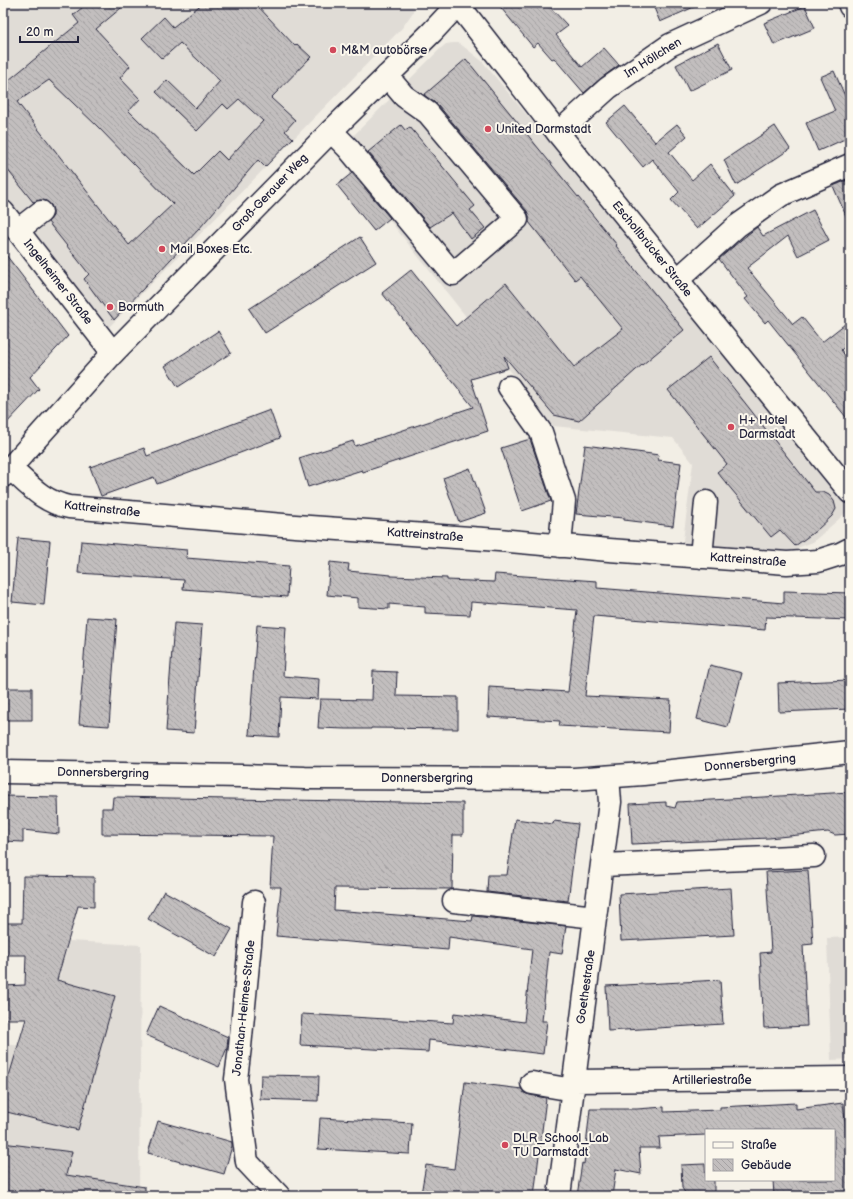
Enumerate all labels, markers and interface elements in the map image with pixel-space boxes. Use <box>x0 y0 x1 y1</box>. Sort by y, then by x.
scale bar <box>20 18 78 44</box>
text: 20 m <box>26 25 53 40</box>
street label: Im Höllchen <box>622 34 685 81</box>
place label: M&M autobörse <box>341 43 427 58</box>
marker: M&M autobörse <box>328 45 338 55</box>
place label: United Darmstadt <box>496 122 591 137</box>
marker: United Darmstadt <box>483 124 493 134</box>
street label: Groß-Gerauer Weg <box>229 151 311 235</box>
street label: Eschollbrücker Straße <box>609 198 695 300</box>
street label: Ingelheimer Straße <box>20 236 96 328</box>
place label: Mail Boxes Etc. <box>170 242 252 257</box>
marker: Mail Boxes Etc. <box>157 244 167 254</box>
place label: Bormuth <box>118 300 165 315</box>
marker: Bormuth <box>105 302 115 312</box>
place label: H+ Hotel Darmstadt <box>739 413 796 442</box>
marker: H+ Hotel Darmstadt <box>726 422 736 432</box>
street label: Kattreinstraße <box>63 498 141 520</box>
street label: Kattreinstraße <box>386 525 464 545</box>
street label: Kattreinstraße <box>709 550 787 570</box>
street label: Donnersbergring <box>703 751 797 775</box>
street label: Donnersbergring <box>57 765 149 781</box>
street label: Donnersbergring <box>381 771 473 786</box>
street label: Jonathan-Heimes-Straße <box>229 939 259 1077</box>
street label: Goethestraße <box>573 949 599 1025</box>
street label: Artilleriestraße <box>672 1073 752 1088</box>
legend <box>705 1129 835 1181</box>
place label: DLR_School_Lab TU Darmstadt <box>513 1131 609 1160</box>
text: Straße <box>741 1138 777 1153</box>
marker: DLR_School_Lab TU Darmstadt <box>500 1140 510 1150</box>
text: Gebäude <box>741 1158 791 1173</box>

